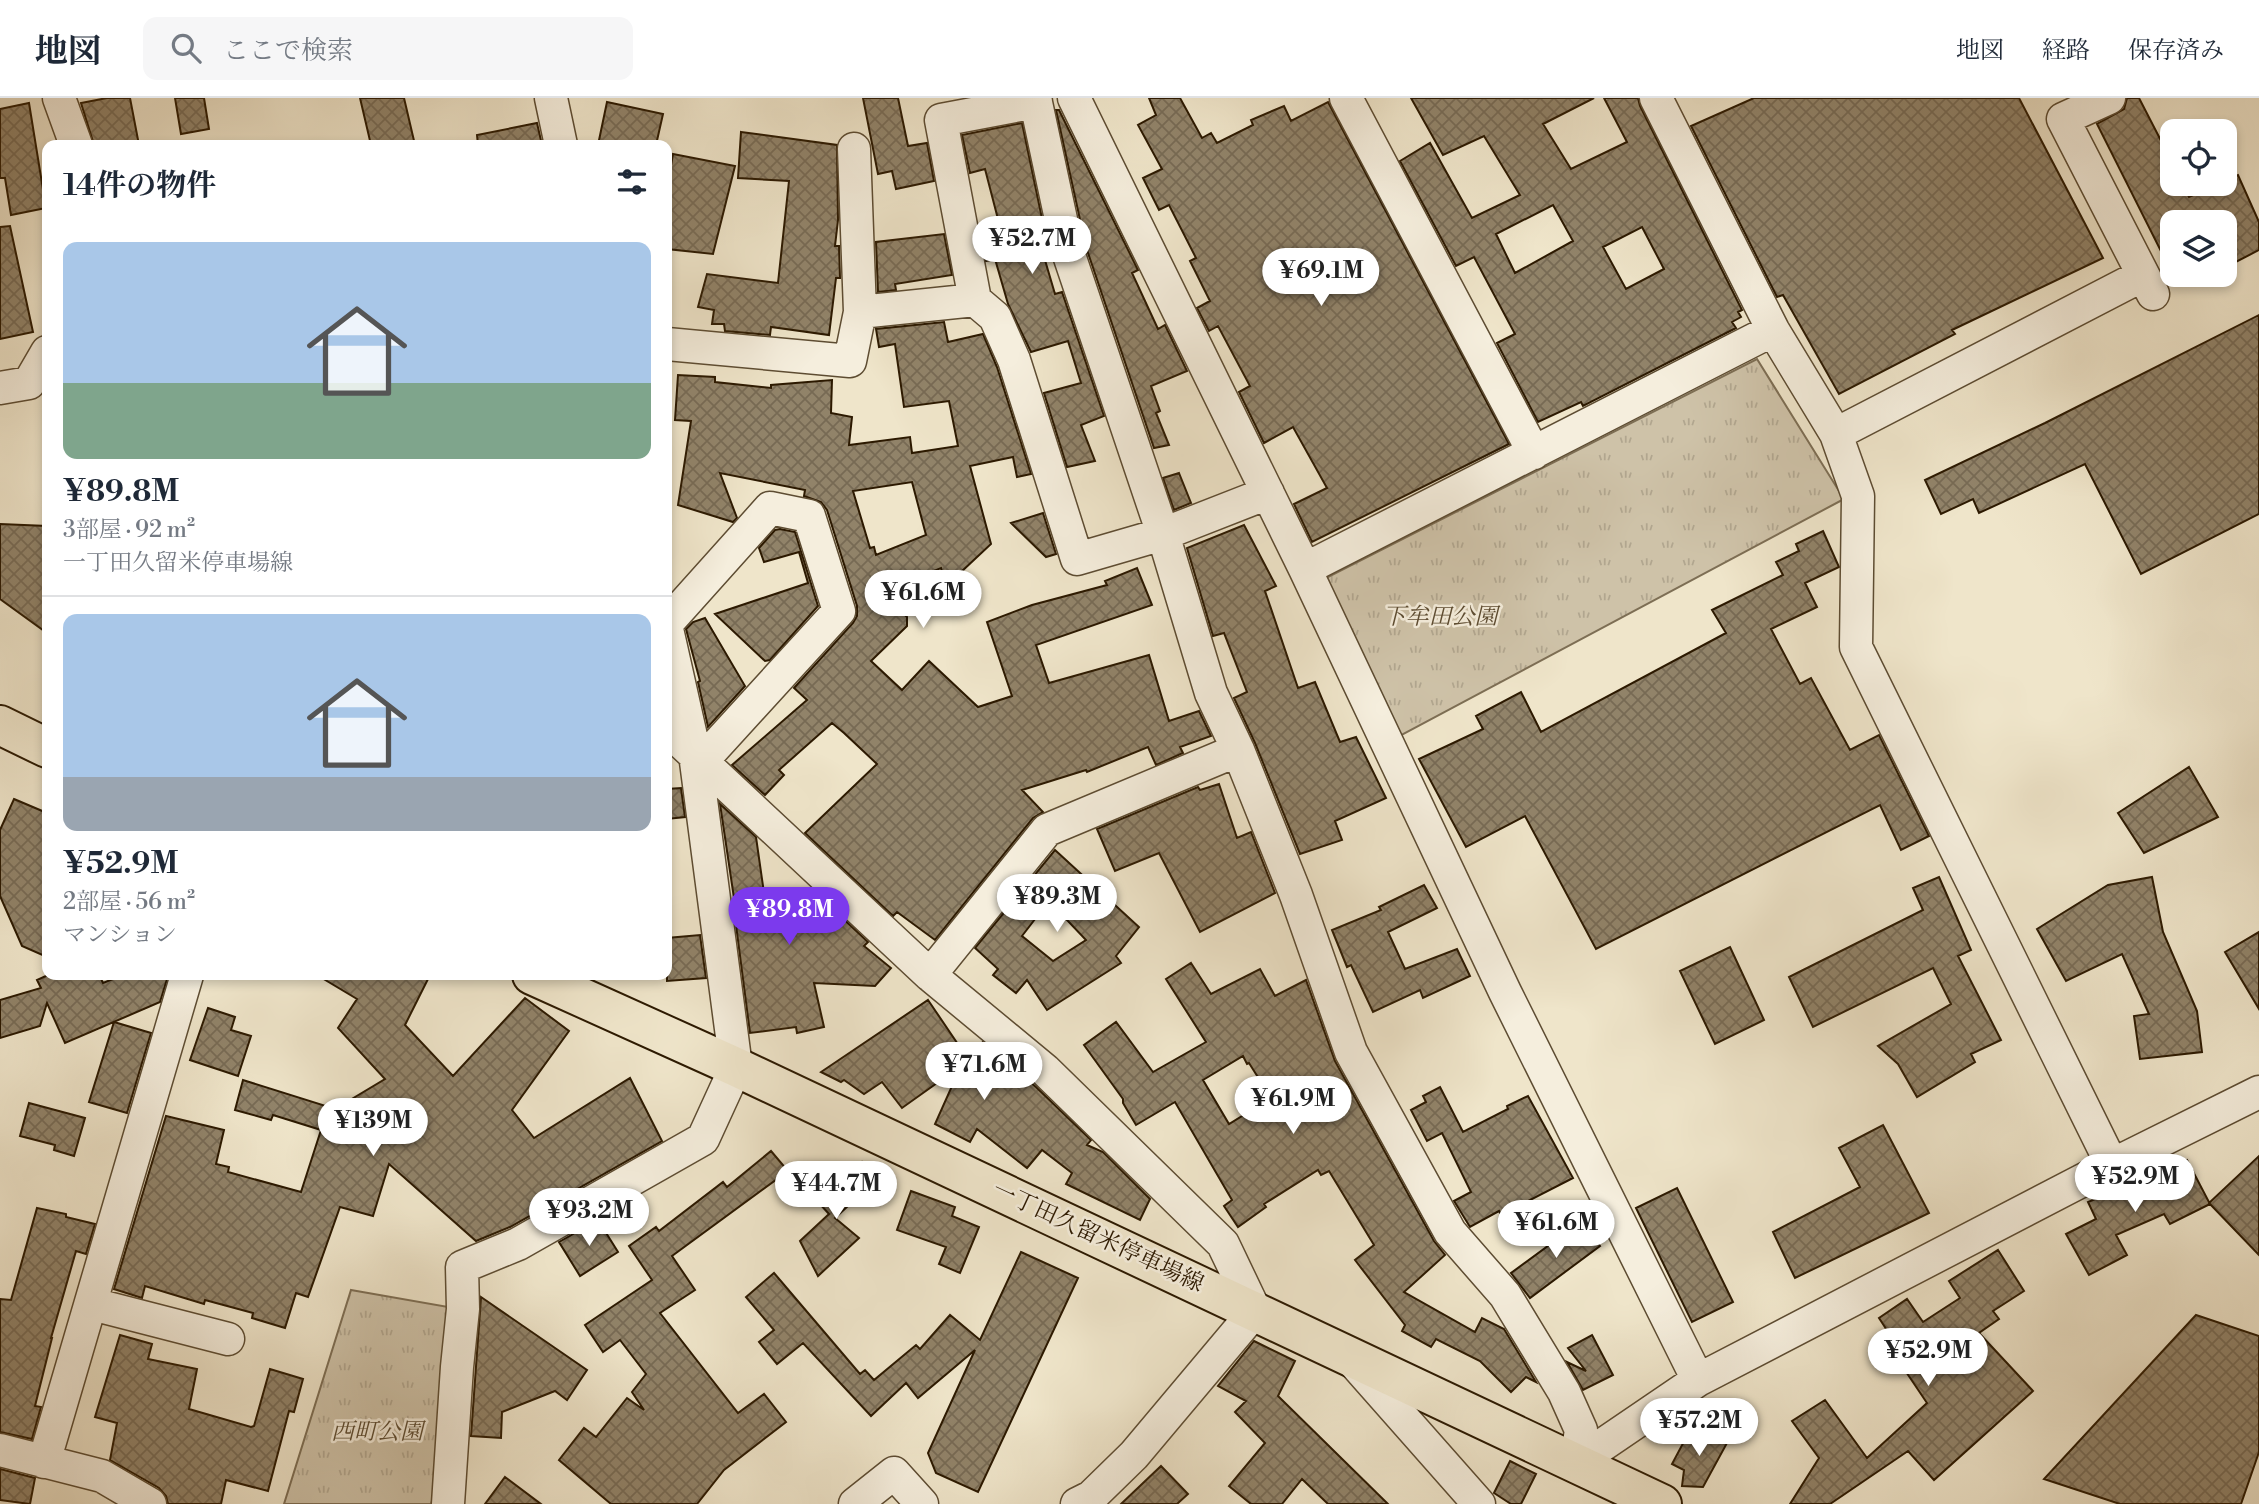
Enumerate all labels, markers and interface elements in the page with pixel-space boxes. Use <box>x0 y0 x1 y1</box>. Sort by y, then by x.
search box <box>143 17 633 80</box>
icon: search <box>167 29 205 67</box>
text: 地図 <box>35 32 101 73</box>
text: ここで検索 <box>223 35 353 67</box>
text: 地図 <box>1956 36 2004 66</box>
text: 経路 <box>2042 36 2090 66</box>
text: 保存済み <box>2128 36 2224 66</box>
map controls <box>2160 119 2237 287</box>
button: locate <box>2160 119 2237 196</box>
icon: filters <box>613 163 651 201</box>
text: 14件の物件 <box>63 167 216 205</box>
button: layers <box>2160 210 2237 287</box>
pin: ¥52.7M <box>975 216 1089 276</box>
text: ¥52.7M <box>988 225 1076 253</box>
pin: ¥69.1M <box>1264 248 1378 308</box>
text: ¥69.1M <box>1278 257 1364 285</box>
icon: home <box>294 288 420 414</box>
text: ¥89.8M <box>63 473 179 511</box>
text: 3部屋 · 92 m² <box>63 516 195 544</box>
text: 一丁田久留米停車場線 <box>63 549 293 577</box>
pin: ¥61.6M <box>866 570 980 630</box>
text: ¥61.6M <box>881 579 965 607</box>
park label: 下牟田公園 <box>1383 603 1502 631</box>
icon: home <box>294 660 420 786</box>
text: ¥52.9M <box>63 845 178 883</box>
pin: ¥89.3M <box>1000 874 1114 934</box>
text: ¥89.3M <box>1013 883 1101 911</box>
text: 2部屋 · 56 m² <box>63 888 195 916</box>
pin: ¥89.8M <box>732 888 846 947</box>
text: ¥89.8M <box>744 896 834 924</box>
text: マンション <box>63 921 177 949</box>
pin: ¥71.6M <box>927 1042 1041 1102</box>
text: ¥71.6M <box>941 1051 1027 1079</box>
pin: ¥61.9M <box>1236 1076 1350 1136</box>
text: ¥61.9M <box>1251 1085 1335 1113</box>
pin: ¥139M <box>324 1098 422 1158</box>
text: ¥139M <box>334 1107 412 1135</box>
pin: ¥52.9M <box>2078 1154 2192 1214</box>
pin: ¥44.7M <box>779 1162 893 1221</box>
text: ¥52.9M <box>2091 1163 2179 1191</box>
text: ¥44.7M <box>791 1170 881 1198</box>
street label: 一丁田久留米停車場線 <box>988 1176 1208 1298</box>
pin: ¥93.2M <box>532 1188 646 1248</box>
text: ¥93.2M <box>545 1197 633 1225</box>
pin: ¥61.6M <box>1499 1200 1613 1260</box>
text: ¥61.6M <box>1514 1209 1598 1237</box>
pin: ¥52.9M <box>1871 1328 1985 1388</box>
text: ¥52.9M <box>1884 1337 1972 1365</box>
pin: ¥57.2M <box>1642 1398 1756 1458</box>
text: ¥57.2M <box>1656 1407 1742 1435</box>
park label: 西町公園 <box>331 1418 427 1446</box>

